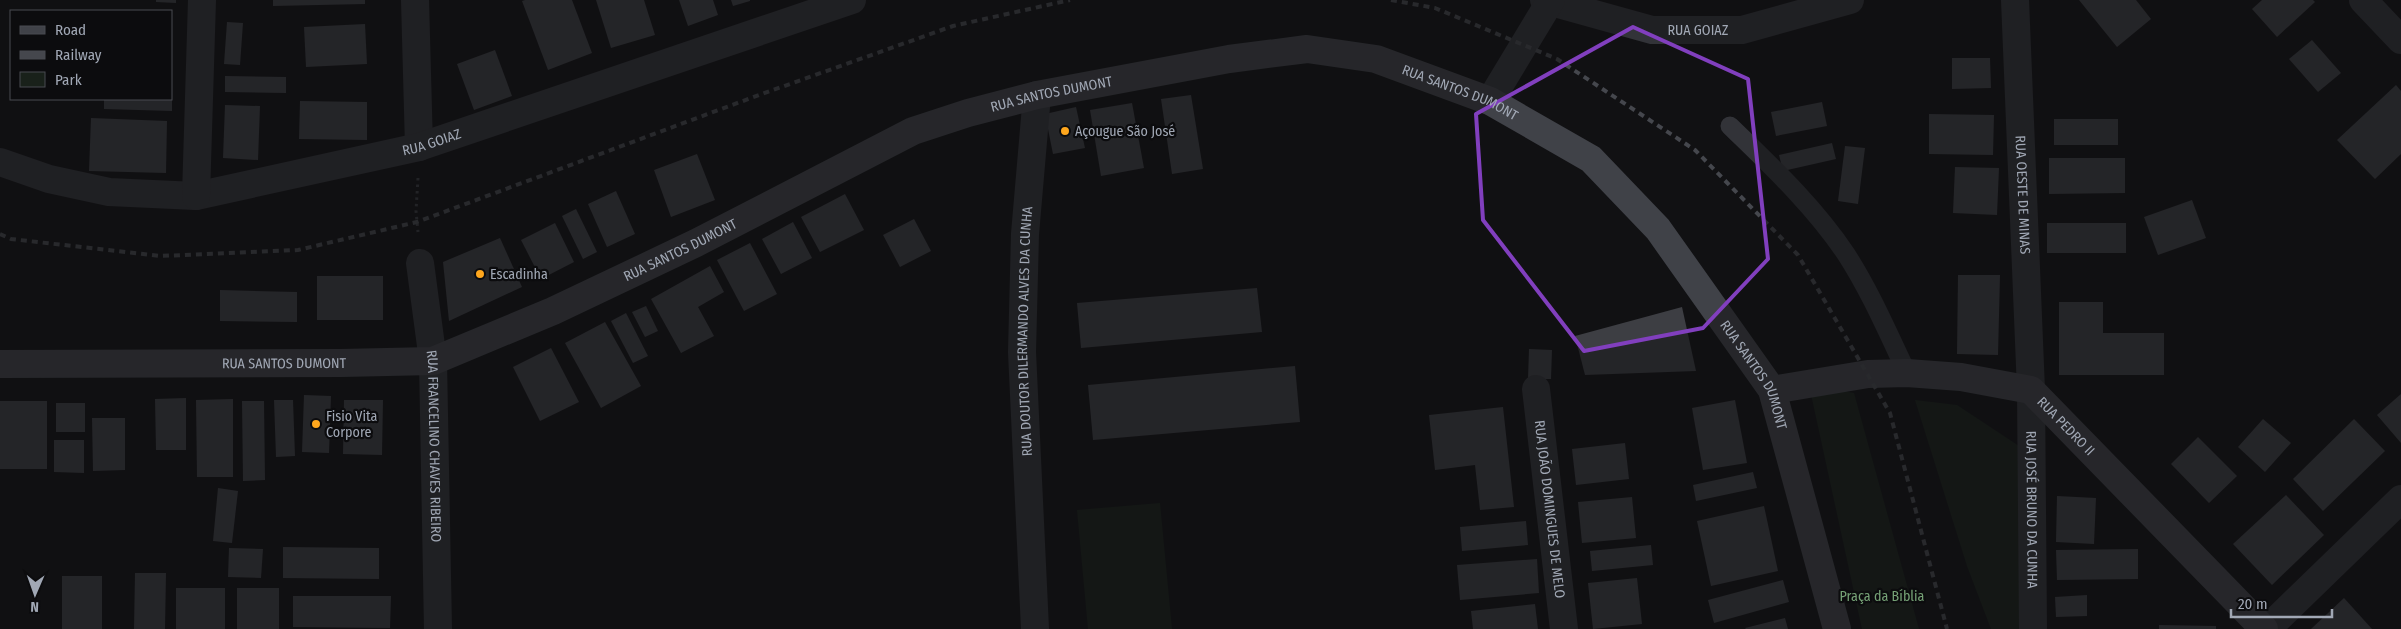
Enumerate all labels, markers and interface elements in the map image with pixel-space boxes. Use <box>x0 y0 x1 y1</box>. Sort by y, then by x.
legend <box>10 10 172 100</box>
text: Road <box>55 21 86 39</box>
street label: RUA GOIAZ <box>1668 22 1729 39</box>
text: Railway <box>55 46 102 64</box>
street label: RUA SANTOS DUMONT <box>1400 61 1521 125</box>
text: Park <box>55 71 82 89</box>
street label: RUA SANTOS DUMONT <box>989 73 1114 116</box>
place label: Açougue São José <box>1075 123 1175 140</box>
street label: RUA GOIAZ <box>401 125 464 159</box>
marker: Açougue São José <box>1059 125 1071 137</box>
street label: RUA OESTE DE MINAS <box>2012 135 2033 255</box>
street label: RUA DOUTOR DILERMANDO ALVES DA CUNHA <box>1014 205 1036 457</box>
street label: RUA SANTOS DUMONT <box>621 215 740 285</box>
place label: Escadinha <box>490 266 548 283</box>
marker: Escadinha <box>474 268 486 280</box>
street label: RUA SANTOS DUMONT <box>1716 317 1790 432</box>
street label: RUA FRANCELINO CHAVES RIBEIRO <box>423 349 444 543</box>
street label: RUA SANTOS DUMONT <box>222 355 347 372</box>
street label: RUA PEDRO II <box>2033 393 2098 459</box>
place label: Fisio Vita Corpore <box>326 408 378 441</box>
marker: Fisio Vita Corpore <box>310 418 322 430</box>
street label: RUA JOÃO DOMINGUES DE MELO <box>1531 419 1568 599</box>
street label: RUA JOSÉ BRUNO DA CUNHA <box>2022 431 2041 589</box>
north arrow <box>10 569 60 619</box>
scale bar <box>2231 586 2332 618</box>
park label: Praça da Bíblia <box>1840 588 1925 605</box>
text: 20 m <box>2238 595 2268 613</box>
text: N <box>30 598 39 615</box>

